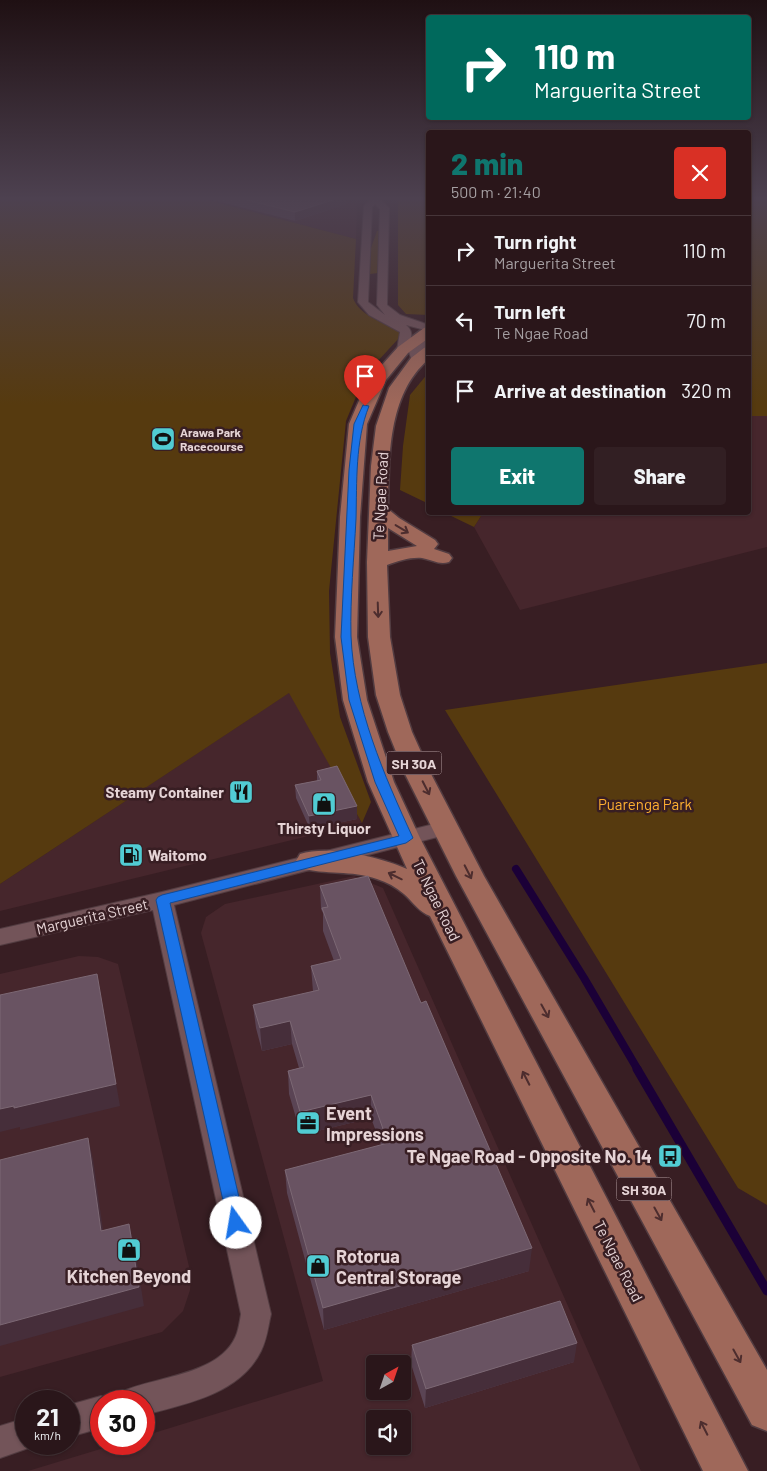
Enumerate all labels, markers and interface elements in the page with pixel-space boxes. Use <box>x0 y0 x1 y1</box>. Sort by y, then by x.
text: 110 m <box>534 34 615 76</box>
icon: right <box>451 35 516 100</box>
text: Marguerita Street <box>534 76 701 102</box>
text: 2 min <box>451 145 523 181</box>
button: close <box>674 147 726 199</box>
text: 500 m · 21:40 <box>451 182 541 201</box>
text: Turn right <box>494 230 576 253</box>
icon: right <box>451 237 479 265</box>
text: 110 m <box>682 239 726 262</box>
text: Marguerita Street <box>494 253 616 272</box>
text: Turn left <box>494 300 565 323</box>
icon: left <box>451 307 479 335</box>
text: 70 m <box>687 309 726 332</box>
text: Te Ngae Road <box>494 323 588 342</box>
pin <box>344 355 386 406</box>
icon: arrive <box>351 362 379 390</box>
icon: arrive <box>451 377 479 405</box>
text: Arrive at destination <box>494 379 666 402</box>
text: 320 m <box>681 379 731 402</box>
place label: Arawa Park Racecourse <box>180 425 244 453</box>
sports icon: Arawa Park Racecourse <box>150 426 176 452</box>
button: Exit <box>451 447 584 505</box>
button: Share <box>594 447 726 505</box>
street label: Te Ngae Road <box>369 451 391 541</box>
one-way arrow <box>395 524 409 534</box>
one-way arrow <box>374 602 383 618</box>
road number: SH 30A <box>386 751 442 774</box>
restaurant icon: Steamy Container <box>228 779 254 805</box>
one-way arrow <box>422 780 431 795</box>
place label: Steamy Container <box>105 783 224 801</box>
shop icon: Thirsty Liquor <box>311 791 337 817</box>
park label: Puarenga Park <box>598 795 693 813</box>
place label: Thirsty Liquor <box>277 819 371 837</box>
fuel station icon: Waitomo <box>118 842 144 868</box>
place label: Waitomo <box>148 846 207 864</box>
street label: Te Ngae Road <box>410 856 464 944</box>
one-way arrow <box>464 864 473 879</box>
one-way arrow <box>388 871 403 880</box>
street label: Marguerita Street <box>34 894 150 938</box>
one-way arrow <box>540 1003 550 1018</box>
one-way arrow <box>521 1070 531 1085</box>
place label: Event Impressions <box>326 1102 424 1145</box>
office icon: Event Impressions <box>295 1110 321 1136</box>
bus stop icon: Te Ngae Road - Opposite No. 14 <box>657 1143 683 1169</box>
place label: Te Ngae Road - Opposite No. 14 <box>407 1145 652 1167</box>
road number: SH 30A <box>616 1178 672 1200</box>
position arrow <box>209 1196 261 1248</box>
one-way arrow <box>586 1198 595 1213</box>
one-way arrow <box>654 1206 663 1221</box>
street label: Te Ngae Road <box>591 1217 647 1305</box>
shop icon: Kitchen Beyond <box>116 1237 142 1263</box>
place label: Rotorua Central Storage <box>336 1245 461 1288</box>
shop icon: Rotorua Central Storage <box>305 1253 331 1279</box>
place label: Kitchen Beyond <box>67 1265 191 1287</box>
one-way arrow <box>733 1348 742 1363</box>
north arrow <box>366 1355 411 1400</box>
map controls <box>366 1355 411 1455</box>
speed limit sign: 30 <box>90 1390 155 1455</box>
text: 21 <box>36 1401 59 1431</box>
button: sound <box>366 1410 411 1455</box>
one-way arrow <box>699 1420 709 1435</box>
text: km/h <box>34 1428 61 1442</box>

